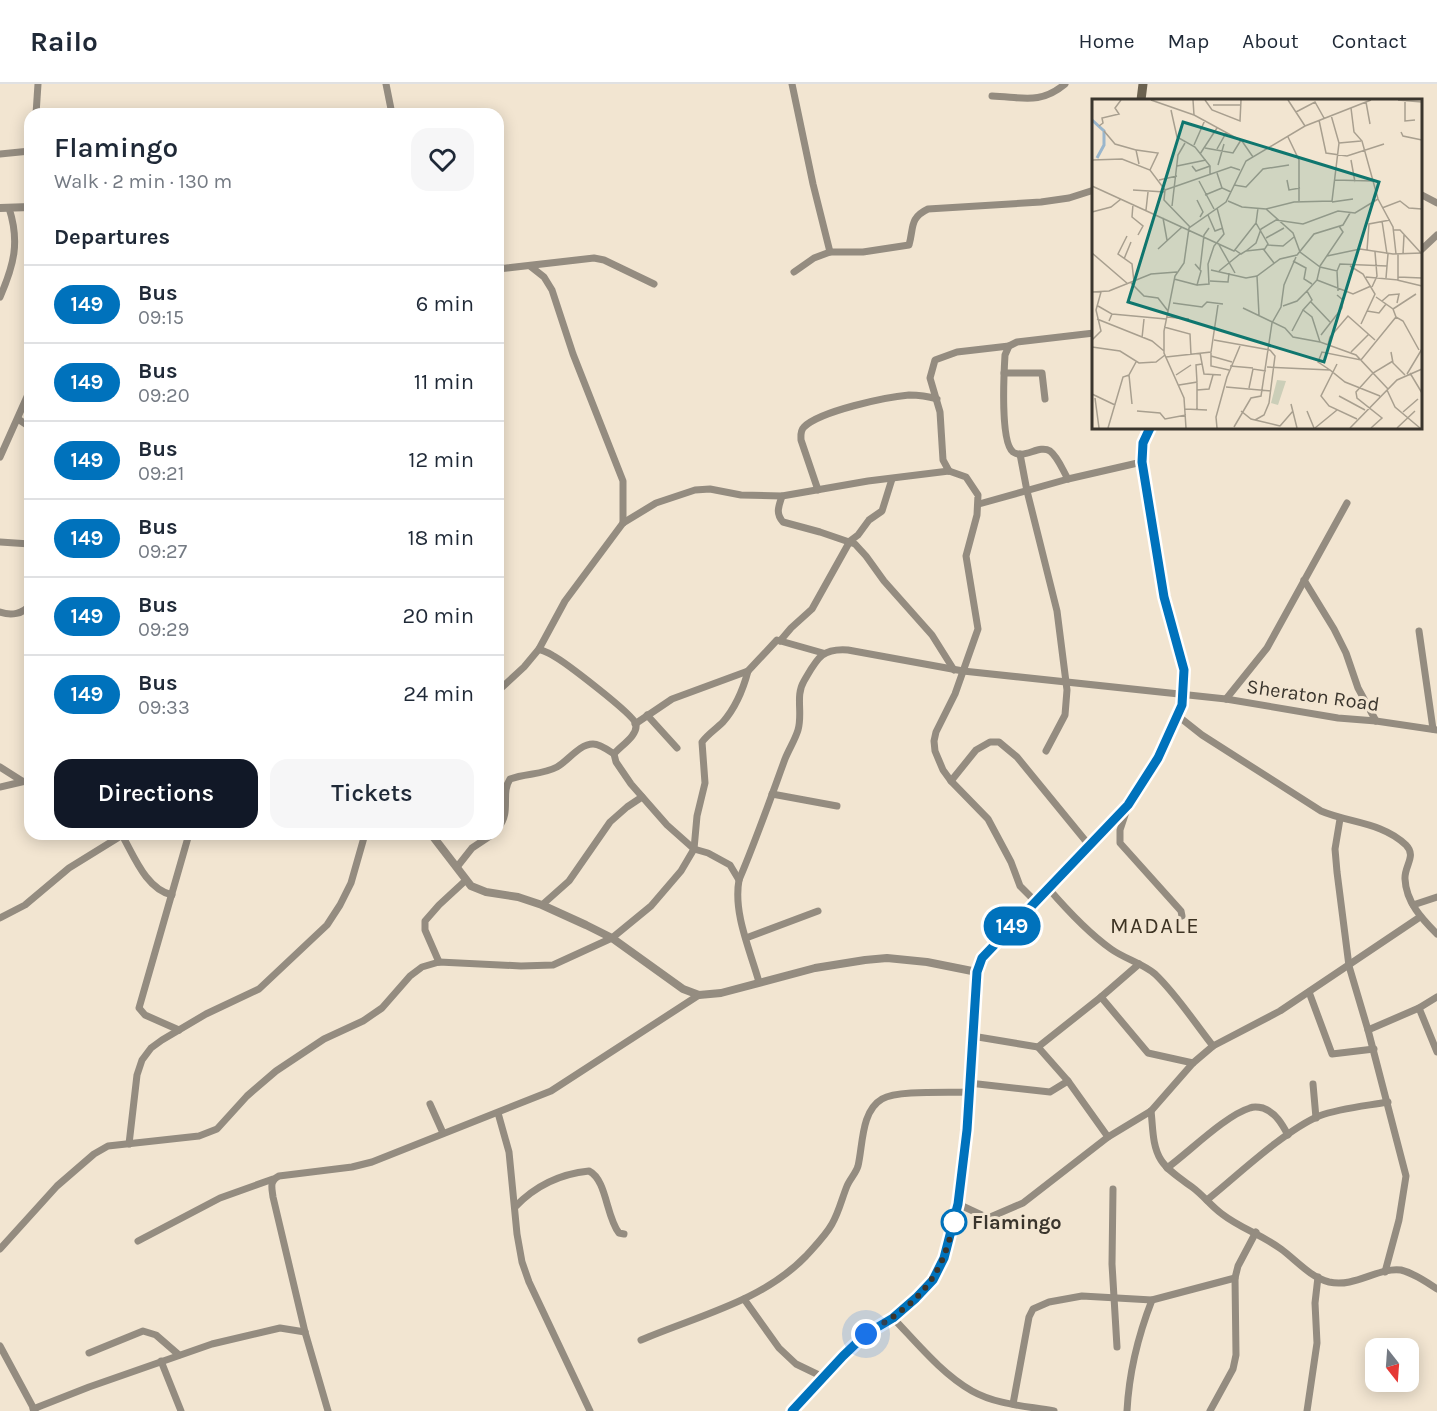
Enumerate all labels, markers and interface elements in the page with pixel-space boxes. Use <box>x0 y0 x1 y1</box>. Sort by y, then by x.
text: Railo <box>30 25 98 58</box>
text: Home <box>1079 29 1135 53</box>
text: Map <box>1168 29 1209 53</box>
text: About <box>1242 29 1299 53</box>
text: Contact <box>1332 29 1407 53</box>
inset map <box>1092 99 1422 429</box>
button: heart <box>411 128 474 191</box>
text: Flamingo <box>54 131 178 164</box>
text: Walk · 2 min · 130 m <box>54 170 232 193</box>
text: Departures <box>54 224 170 250</box>
text: Bus <box>138 280 178 306</box>
text: 6 min <box>416 291 474 317</box>
text: 149 <box>71 292 103 316</box>
text: 09:15 <box>138 306 184 329</box>
text: Bus <box>138 358 178 384</box>
text: 11 min <box>414 369 474 395</box>
text: 149 <box>71 370 103 394</box>
text: 09:20 <box>138 384 190 407</box>
text: Bus <box>138 436 178 462</box>
text: 12 min <box>408 447 474 473</box>
text: 149 <box>71 448 103 472</box>
text: 09:21 <box>138 462 184 485</box>
text: Bus <box>138 514 178 540</box>
text: 18 min <box>408 525 474 551</box>
text: 149 <box>71 526 103 550</box>
text: 09:27 <box>138 540 187 563</box>
text: Bus <box>138 592 178 618</box>
text: 20 min <box>403 603 474 629</box>
text: 149 <box>71 604 103 628</box>
text: 09:29 <box>138 618 189 641</box>
text: Bus <box>138 670 178 696</box>
street label: Sheraton Road <box>1245 675 1381 716</box>
text: 24 min <box>403 681 474 707</box>
text: 149 <box>71 682 103 706</box>
text: 09:33 <box>138 696 190 719</box>
button: Directions <box>54 759 258 828</box>
button: Tickets <box>270 759 474 828</box>
line badge: 149 <box>978 906 1046 946</box>
district label: MADALE <box>1110 913 1200 939</box>
text: 149 <box>996 914 1028 938</box>
marker: Flamingo <box>941 1209 967 1235</box>
place label: Flamingo <box>972 1211 1062 1234</box>
your location <box>851 1319 881 1349</box>
north arrow <box>1365 1338 1419 1392</box>
map controls <box>1365 1338 1419 1392</box>

